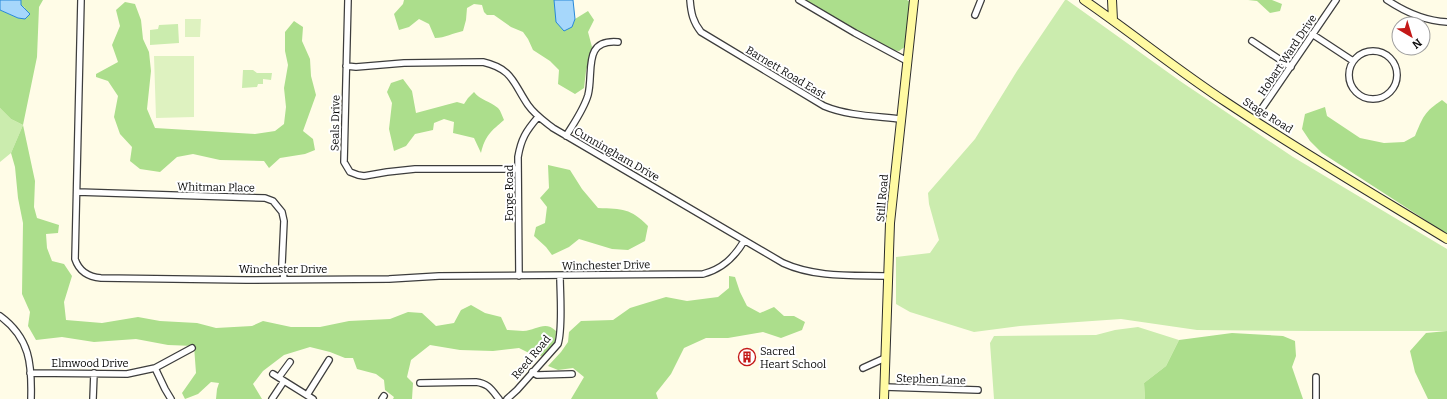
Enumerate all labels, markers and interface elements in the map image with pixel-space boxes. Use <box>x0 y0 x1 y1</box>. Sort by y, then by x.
street label: Hobart Ward Drive <box>1255 12 1319 98</box>
north arrow <box>1391 16 1431 56</box>
text: N <box>1409 36 1424 52</box>
street label: Barnett Road East <box>744 44 828 101</box>
street label: Seals Drive <box>329 95 342 151</box>
street label: Stage Road <box>1240 95 1296 136</box>
street label: Cunningham Drive <box>572 125 662 184</box>
street label: Forge Road <box>503 164 516 221</box>
street label: Still Road <box>874 173 891 223</box>
street label: Whitman Place <box>177 180 255 195</box>
street label: Winchester Drive <box>562 258 650 273</box>
street label: Winchester Drive <box>239 263 327 276</box>
street label: Reed Road <box>509 332 554 382</box>
place label: Sacred Heart School <box>760 345 826 371</box>
building icon: Sacred Heart School <box>737 347 757 367</box>
street label: Elmwood Drive <box>51 357 129 370</box>
street label: Stephen Lane <box>896 372 966 387</box>

